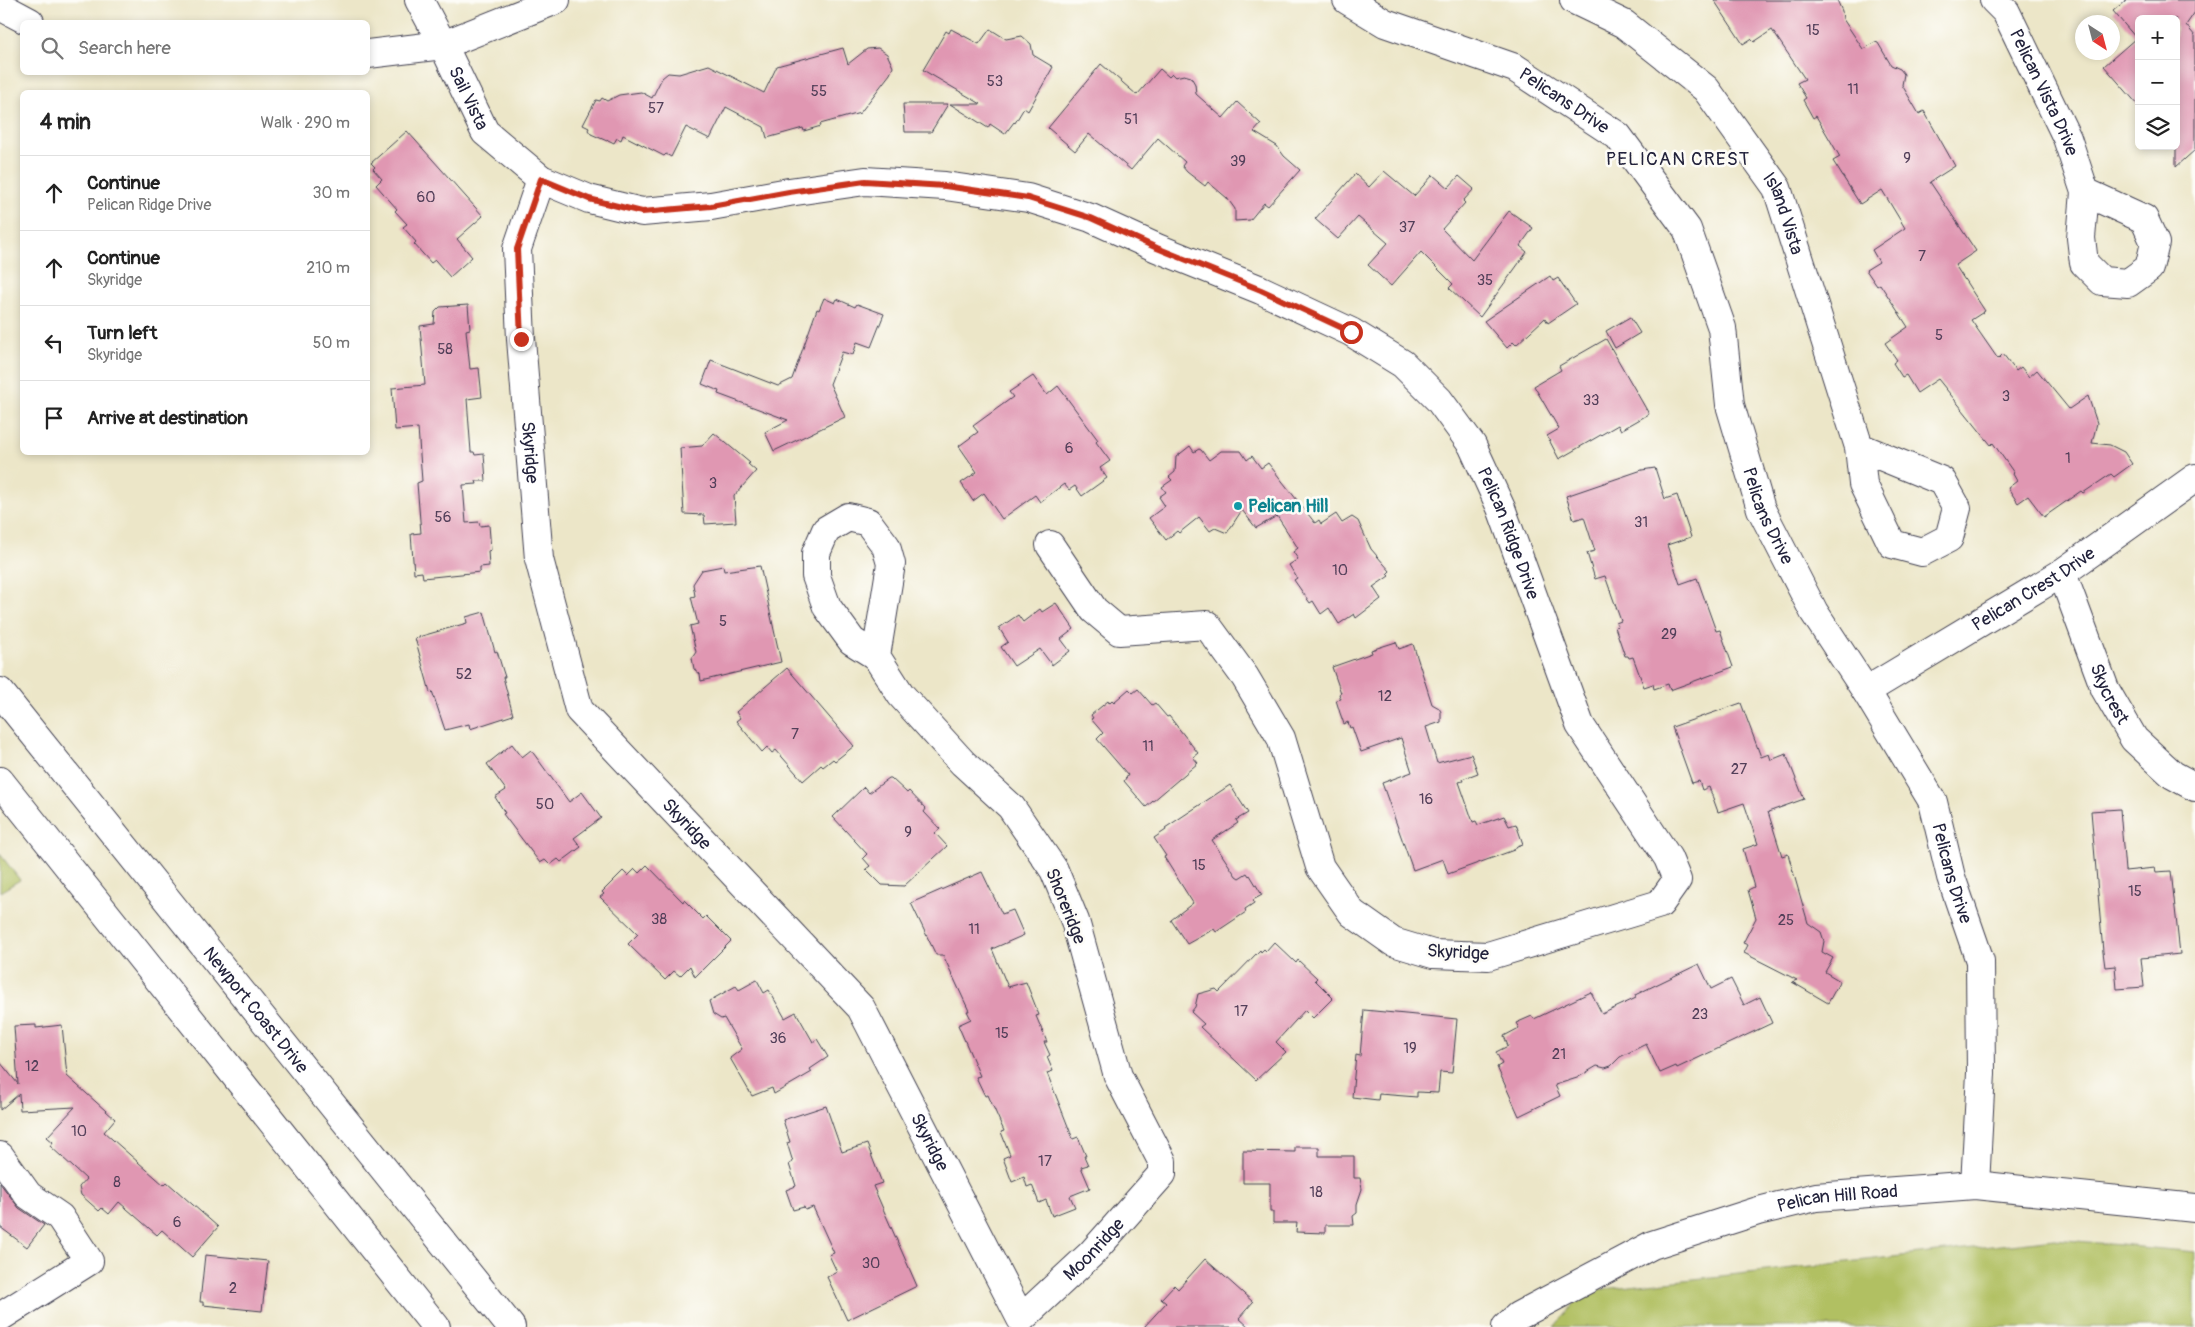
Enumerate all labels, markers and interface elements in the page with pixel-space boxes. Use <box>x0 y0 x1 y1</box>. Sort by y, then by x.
north arrow <box>2075 15 2120 60</box>
map controls <box>2135 15 2180 150</box>
button: + <box>2135 15 2180 60</box>
search box <box>20 20 370 75</box>
house number: 15 <box>1806 21 1820 40</box>
street label: Pelican Vista Drive <box>2004 25 2083 159</box>
icon: search <box>38 34 66 62</box>
text: Search here <box>78 36 171 60</box>
button: − <box>2135 60 2180 105</box>
street label: Sail Vista <box>443 63 493 134</box>
street label: Pelicans Drive <box>1514 63 1614 139</box>
house number: 53 <box>987 72 1003 91</box>
house number: 11 <box>1847 80 1859 99</box>
house number: 55 <box>811 82 827 101</box>
house number: 57 <box>648 99 664 118</box>
button: layers <box>2135 105 2180 150</box>
text: 4 min <box>40 109 91 136</box>
house number: 51 <box>1124 110 1138 129</box>
text: Walk · 290 m <box>261 113 350 133</box>
district label: PELICAN CREST <box>1606 147 1750 171</box>
house number: 9 <box>1903 149 1911 168</box>
house number: 39 <box>1230 152 1246 171</box>
street label: Island Vista <box>1757 168 1808 257</box>
text: Continue <box>87 171 160 195</box>
icon: ahead <box>40 179 68 207</box>
text: 30 m <box>312 183 350 203</box>
house number: 60 <box>417 188 435 207</box>
text: Pelican Ridge Drive <box>87 195 211 215</box>
house number: 37 <box>1399 218 1415 237</box>
text: Continue <box>87 246 160 270</box>
house number: 7 <box>1918 247 1926 266</box>
icon: ahead <box>40 254 68 282</box>
text: 210 m <box>306 258 350 278</box>
text: Skyridge <box>87 270 142 290</box>
house number: 35 <box>1477 271 1493 290</box>
text: Turn left <box>87 321 157 345</box>
route start <box>1340 321 1363 344</box>
house number: 5 <box>1935 326 1943 345</box>
route end <box>510 328 533 351</box>
icon: left <box>40 329 68 357</box>
text: 50 m <box>313 333 350 353</box>
house number: 58 <box>437 340 453 359</box>
text: Skyridge <box>87 345 142 365</box>
house number: 3 <box>2002 387 2010 406</box>
house number: 33 <box>1583 391 1599 410</box>
icon: arrive <box>40 404 68 432</box>
text: Arrive at destination <box>87 406 248 430</box>
street label: Skyridge <box>516 421 544 485</box>
house number: 6 <box>1065 439 1073 458</box>
house number: 1 <box>2065 449 2071 468</box>
street label: Pelican Ridge Drive <box>1472 464 1544 603</box>
street label: Pelicans Drive <box>1737 465 1799 569</box>
house number: 3 <box>709 474 717 493</box>
place label: Pelican Hill <box>1248 495 1329 518</box>
marker: Pelican Hill <box>1232 500 1244 512</box>
house number: 56 <box>435 508 451 527</box>
house number: 31 <box>1634 513 1648 532</box>
street label: Pelican Crest Drive <box>1968 542 2100 637</box>
house number: 10 <box>1332 561 1348 580</box>
house number: 5 <box>719 612 727 631</box>
house number: 29 <box>1661 625 1677 644</box>
street label: Skycrest <box>2085 661 2134 729</box>
house number: 52 <box>456 665 472 684</box>
house number: 12 <box>1378 687 1392 706</box>
house number: 7 <box>791 725 799 744</box>
house number: 11 <box>1142 737 1154 756</box>
house number: 27 <box>1731 760 1747 779</box>
house number: 16 <box>1419 790 1433 809</box>
street label: Skyridge <box>657 794 716 855</box>
house number: 50 <box>536 795 554 814</box>
street label: Pelicans Drive <box>1926 821 1977 927</box>
house number: 9 <box>904 823 912 842</box>
house number: 15 <box>1192 856 1206 875</box>
street label: Shoreridge <box>1040 865 1091 948</box>
house number: 15 <box>2128 882 2142 901</box>
house number: 38 <box>651 910 667 929</box>
house number: 25 <box>1778 911 1794 930</box>
house number: 11 <box>968 920 980 939</box>
street label: Skyridge <box>1426 939 1490 966</box>
street label: Newport Coast Drive <box>198 942 313 1078</box>
house number: 17 <box>1234 1002 1248 1021</box>
house number: 23 <box>1692 1005 1708 1024</box>
house number: 15 <box>995 1024 1009 1043</box>
house number: 36 <box>769 1029 787 1048</box>
house number: 19 <box>1403 1039 1417 1058</box>
house number: 21 <box>1552 1045 1566 1064</box>
house number: 12 <box>25 1057 39 1076</box>
street label: Skyridge <box>905 1109 954 1175</box>
house number: 10 <box>71 1122 87 1141</box>
house number: 17 <box>1038 1152 1052 1171</box>
house number: 8 <box>113 1173 121 1192</box>
street label: Pelican Hill Road <box>1775 1180 1899 1218</box>
house number: 18 <box>1309 1183 1323 1202</box>
house number: 6 <box>173 1213 181 1232</box>
street label: Moonridge <box>1059 1213 1130 1286</box>
house number: 30 <box>862 1254 880 1273</box>
house number: 2 <box>229 1279 237 1298</box>

